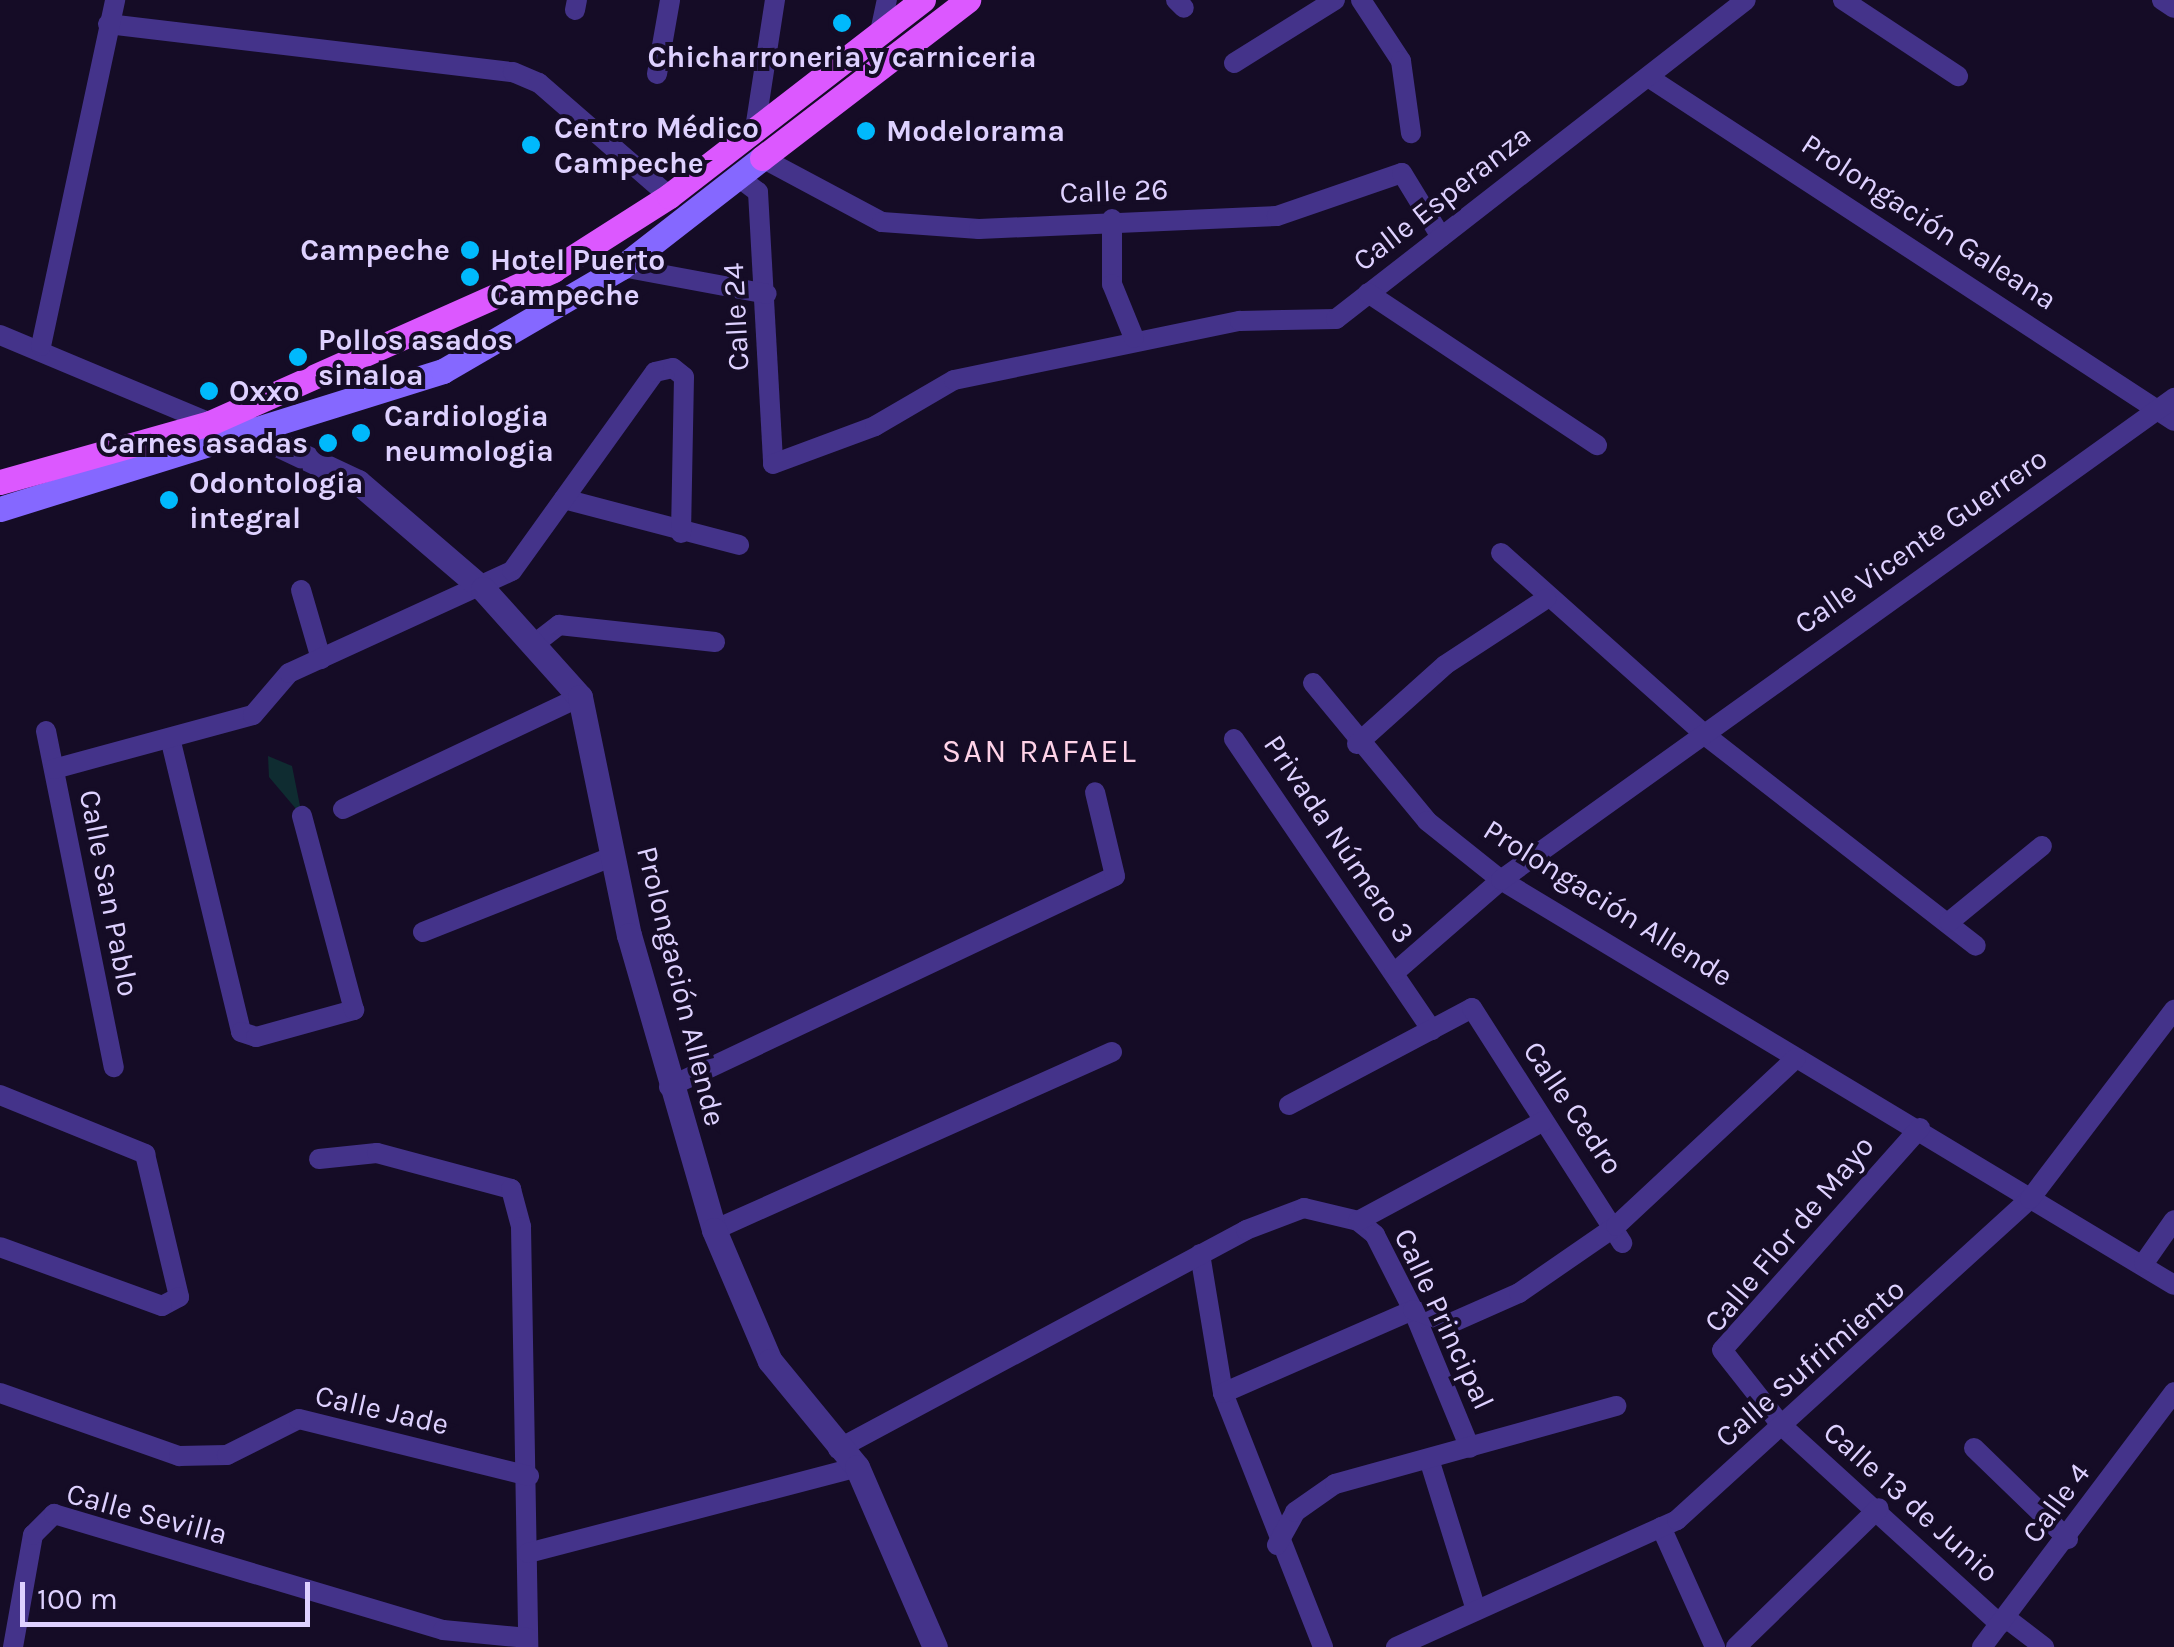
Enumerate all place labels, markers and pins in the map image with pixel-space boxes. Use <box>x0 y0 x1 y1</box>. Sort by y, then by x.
marker: Chicharroneria y carniceria <box>831 12 853 34</box>
place label: Chicharroneria y carniceria <box>648 39 1036 75</box>
place label: Centro Médico Campeche <box>554 110 759 180</box>
place label: Modelorama <box>886 113 1065 149</box>
marker: Modelorama <box>855 120 877 142</box>
marker: Centro Médico Campeche <box>518 132 544 158</box>
place label: Campeche <box>300 232 450 268</box>
marker: Campeche <box>459 239 481 261</box>
place label: Hotel Puerto Campeche <box>490 242 665 312</box>
marker: Hotel Puerto Campeche <box>459 266 481 288</box>
place label: Pollos asados sinaloa <box>318 322 513 392</box>
marker: Pollos asados sinaloa <box>287 346 309 368</box>
place label: Oxxo <box>229 373 300 409</box>
marker: Oxxo <box>198 380 220 402</box>
place label: Cardiologia neumologia <box>384 398 554 468</box>
marker: Cardiologia neumologia <box>348 420 374 446</box>
place label: Carnes asadas <box>99 425 308 461</box>
marker: Carnes asadas <box>317 432 339 454</box>
place label: Odontologia integral <box>189 465 363 536</box>
marker: Odontologia integral <box>158 489 180 511</box>

